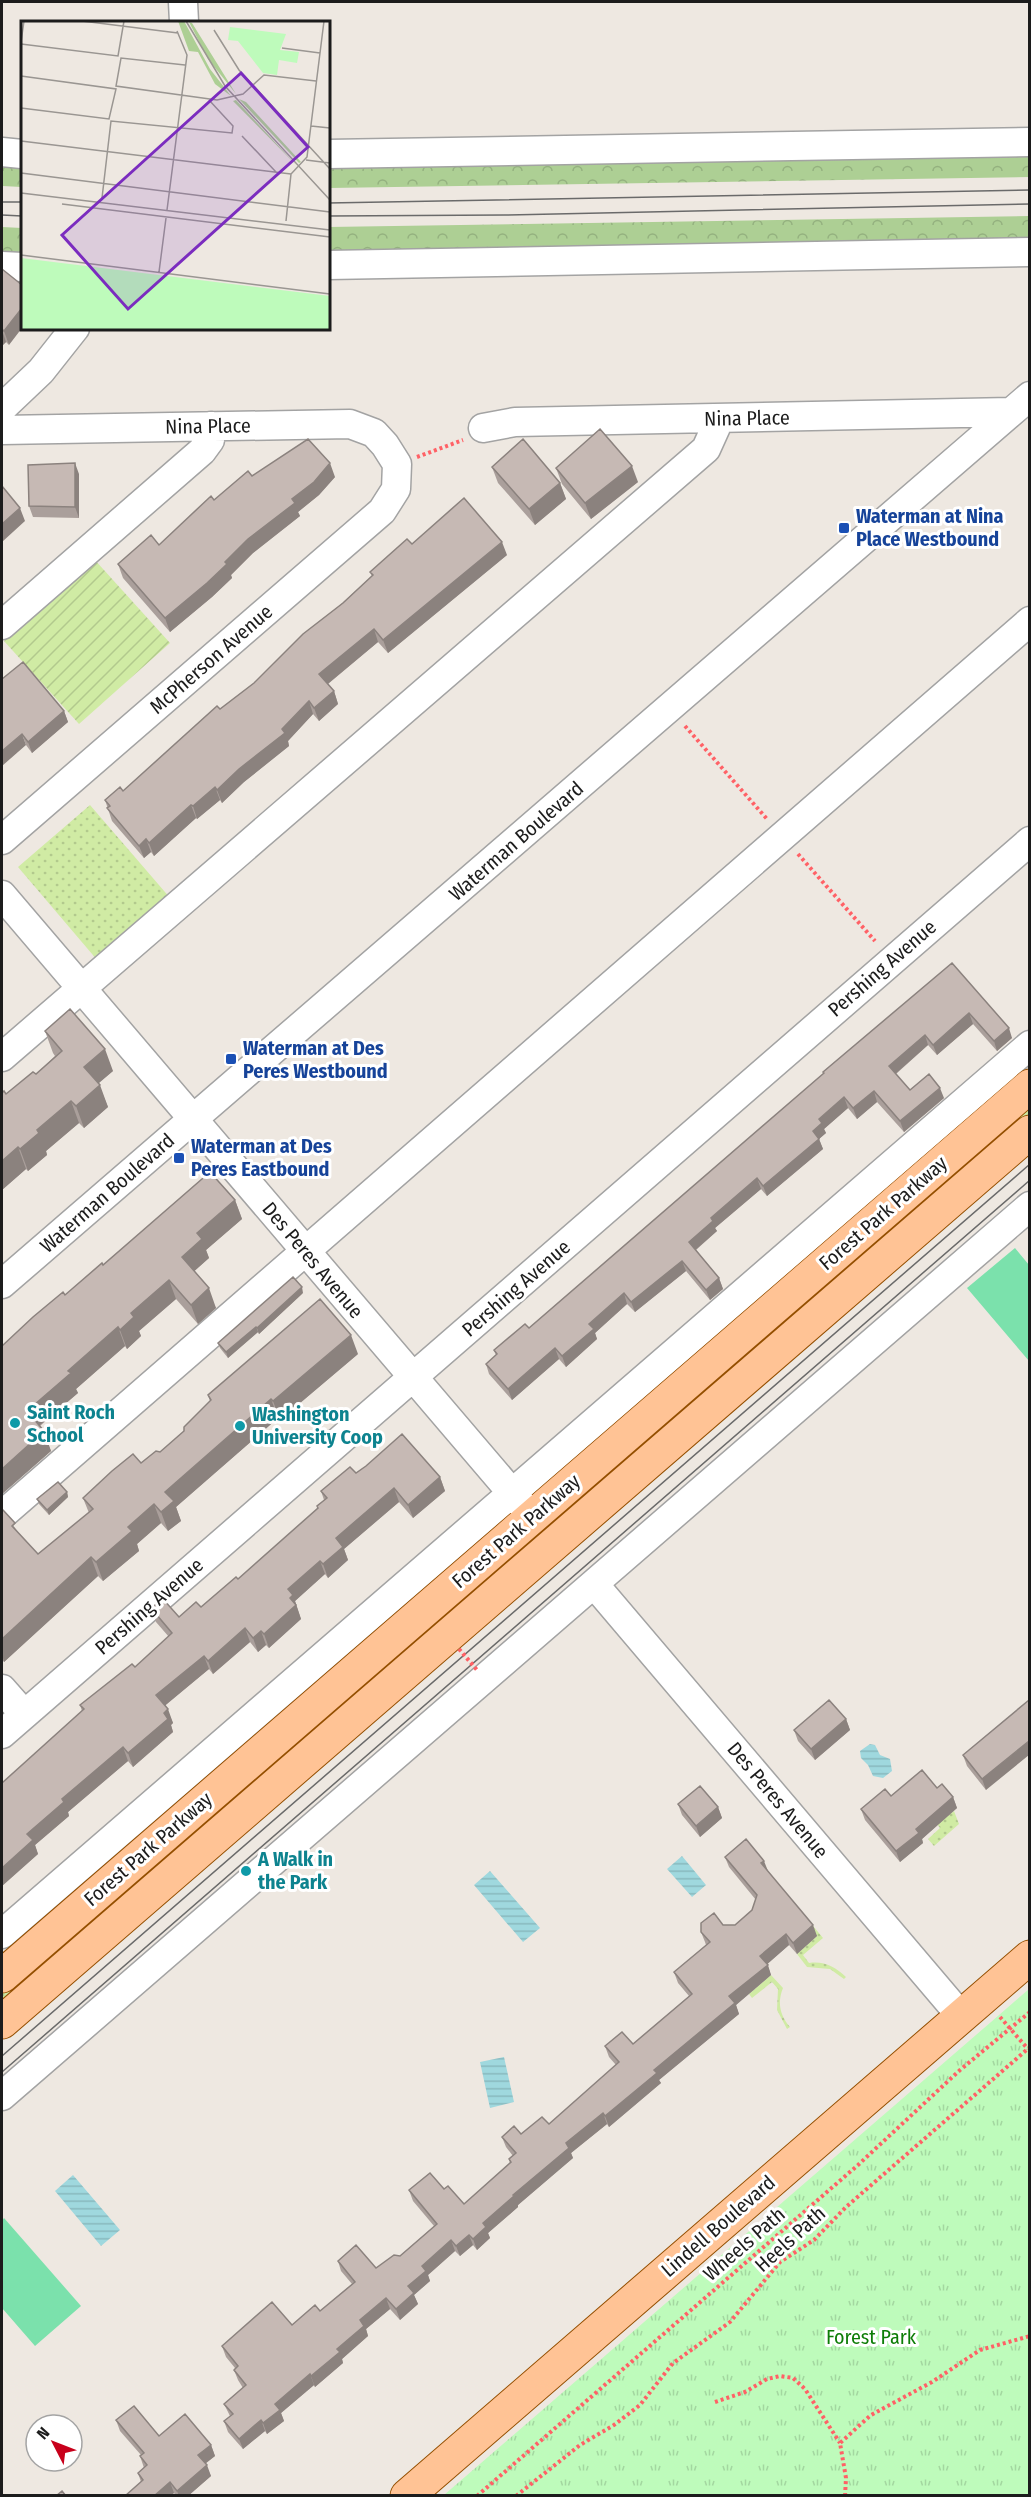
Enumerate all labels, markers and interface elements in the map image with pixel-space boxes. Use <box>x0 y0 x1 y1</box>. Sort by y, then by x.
inset map <box>21 21 330 330</box>
street label: Nina Place <box>704 405 790 431</box>
street label: Nina Place <box>165 413 251 439</box>
place label: Waterman at Nina Place Westbound <box>856 504 1004 551</box>
marker: Waterman at Nina Place Westbound <box>837 521 851 535</box>
street label: McPherson Avenue <box>145 599 277 719</box>
street label: Waterman Boulevard <box>444 776 588 906</box>
street label: Pershing Avenue <box>823 915 941 1021</box>
place label: Waterman at Des Peres Westbound <box>243 1036 388 1083</box>
marker: Waterman at Des Peres Westbound <box>224 1052 238 1066</box>
street label: Waterman Boulevard <box>35 1128 179 1258</box>
place label: Waterman at Des Peres Eastbound <box>191 1134 332 1181</box>
marker: Waterman at Des Peres Eastbound <box>172 1151 186 1165</box>
street label: Forest Park Parkway <box>814 1151 952 1275</box>
street label: Des Peres Avenue <box>257 1197 369 1323</box>
street label: Pershing Avenue <box>457 1235 575 1341</box>
place label: Saint Roch School <box>27 1400 115 1447</box>
place label: Washington University Coop <box>252 1402 383 1449</box>
marker: Saint Roch School <box>8 1416 22 1430</box>
marker: Washington University Coop <box>233 1419 247 1433</box>
street label: Forest Park Parkway <box>447 1469 585 1593</box>
street label: Pershing Avenue <box>90 1553 208 1659</box>
street label: Des Peres Avenue <box>722 1737 834 1863</box>
street label: Forest Park Parkway <box>79 1787 217 1911</box>
place label: A Walk in the Park <box>257 1847 333 1894</box>
marker: A Walk in the Park <box>239 1864 253 1878</box>
street label: Lindell Boulevard <box>656 2170 780 2282</box>
street label: Heels Path <box>750 2201 830 2277</box>
street label: Wheels Path <box>698 2202 790 2286</box>
park label: Forest Park <box>826 2325 917 2349</box>
north arrow <box>24 2413 84 2473</box>
text: N <box>33 2423 53 2443</box>

